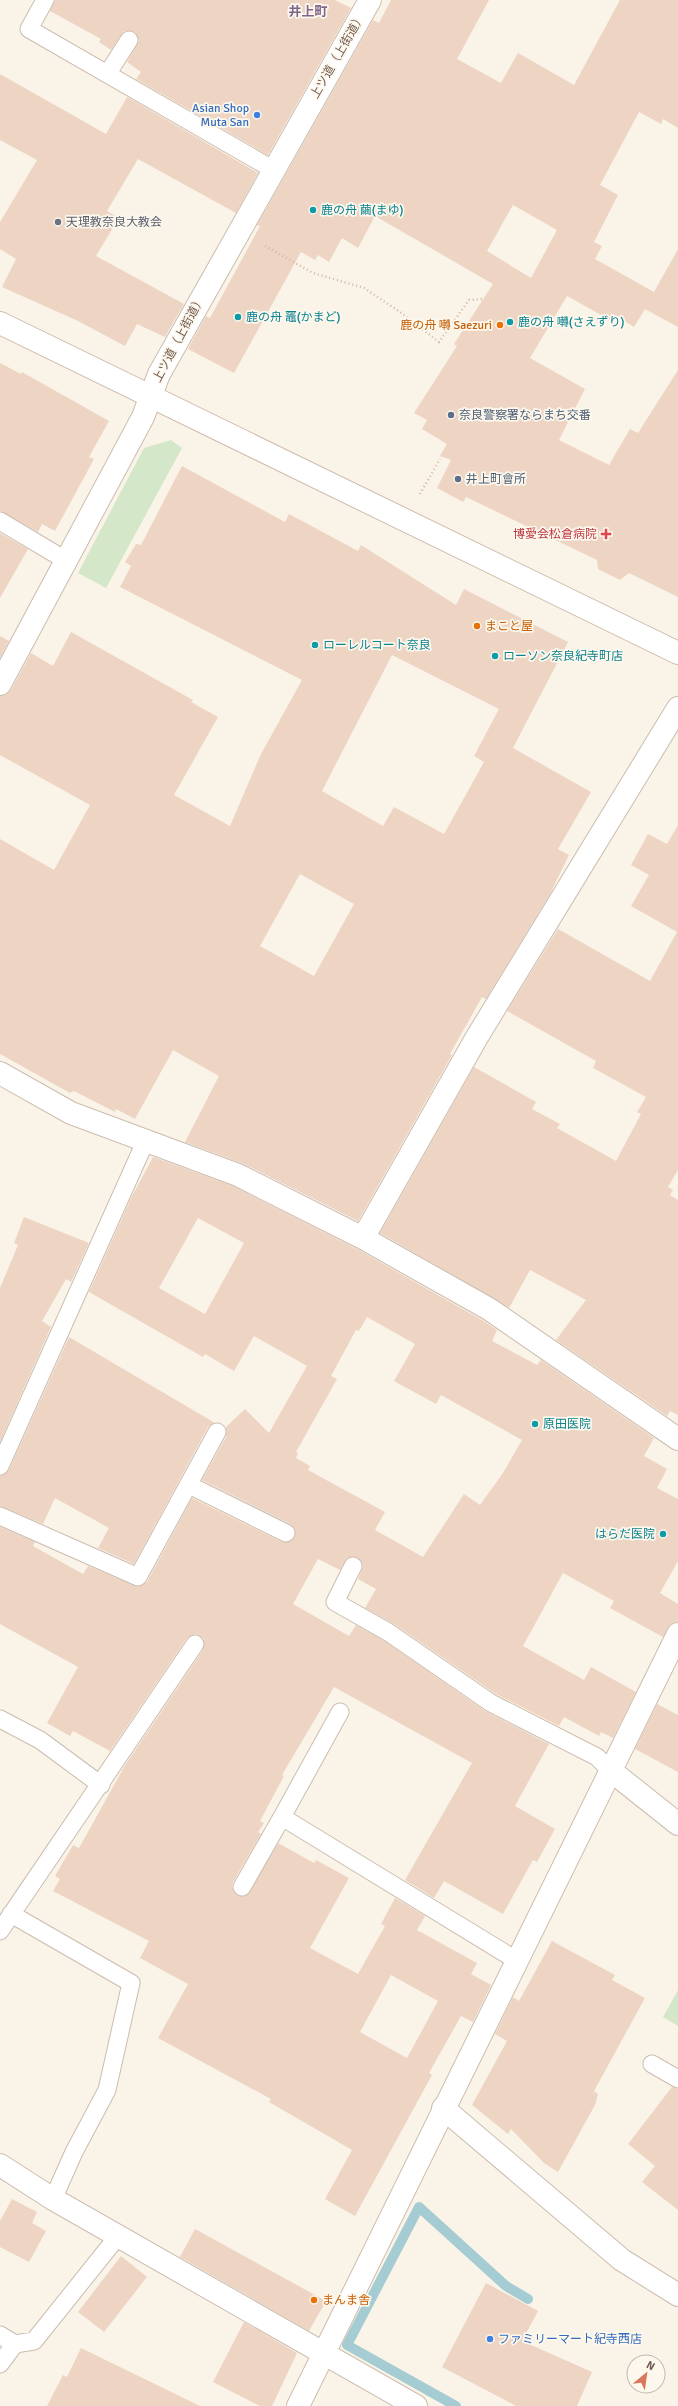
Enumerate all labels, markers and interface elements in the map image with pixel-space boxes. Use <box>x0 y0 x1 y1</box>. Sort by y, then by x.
district label: 井上町 <box>288 4 328 20</box>
street label: 上ツ道（上街道） <box>308 11 368 101</box>
place label: Asian Shop Muta San <box>192 101 249 130</box>
marker: Asian Shop Muta San <box>252 110 262 120</box>
place label: 鹿の舟 繭(まゆ) <box>321 203 404 218</box>
marker: 鹿の舟 繭(まゆ) <box>308 205 318 215</box>
place label: 天理教奈良大教会 <box>66 215 162 230</box>
marker: 天理教奈良大教会 <box>53 217 63 227</box>
street label: 上ツ道（上街道） <box>150 293 208 385</box>
place label: 鹿の舟 竈(かまど) <box>246 310 341 325</box>
marker: 鹿の舟 竈(かまど) <box>233 312 243 322</box>
place label: 鹿の舟 囀(さえずり) <box>518 315 625 330</box>
marker: 鹿の舟 囀(さえずり) <box>505 317 515 327</box>
place label: 鹿の舟 囀 Saezuri <box>400 318 492 333</box>
marker: 鹿の舟 囀 Saezuri <box>495 320 505 330</box>
place label: 奈良警察署ならまち交番 <box>459 408 591 423</box>
marker: 奈良警察署ならまち交番 <box>446 410 456 420</box>
place label: 井上町會所 <box>466 472 526 487</box>
marker: 井上町會所 <box>453 474 463 484</box>
place label: 博愛会松倉病院 <box>513 527 597 542</box>
marker: 博愛会松倉病院 <box>600 528 612 540</box>
place label: まこと屋 <box>485 619 533 634</box>
marker: まこと屋 <box>472 621 482 631</box>
place label: ローレルコート奈良 <box>323 638 431 653</box>
marker: ローレルコート奈良 <box>310 640 320 650</box>
place label: ローソン奈良紀寺町店 <box>503 649 623 664</box>
marker: ローソン奈良紀寺町店 <box>490 651 500 661</box>
place label: 原田医院 <box>543 1417 591 1432</box>
marker: 原田医院 <box>530 1419 540 1429</box>
place label: はらだ医院 <box>595 1527 655 1542</box>
marker: はらだ医院 <box>658 1529 668 1539</box>
place label: まんま舎 <box>322 2293 370 2308</box>
marker: まんま舎 <box>309 2295 319 2305</box>
place label: ファミリーマート紀寺西店 <box>498 2332 642 2347</box>
marker: ファミリーマート紀寺西店 <box>485 2334 495 2344</box>
north arrow <box>626 2354 666 2394</box>
text: N <box>644 2358 657 2373</box>

